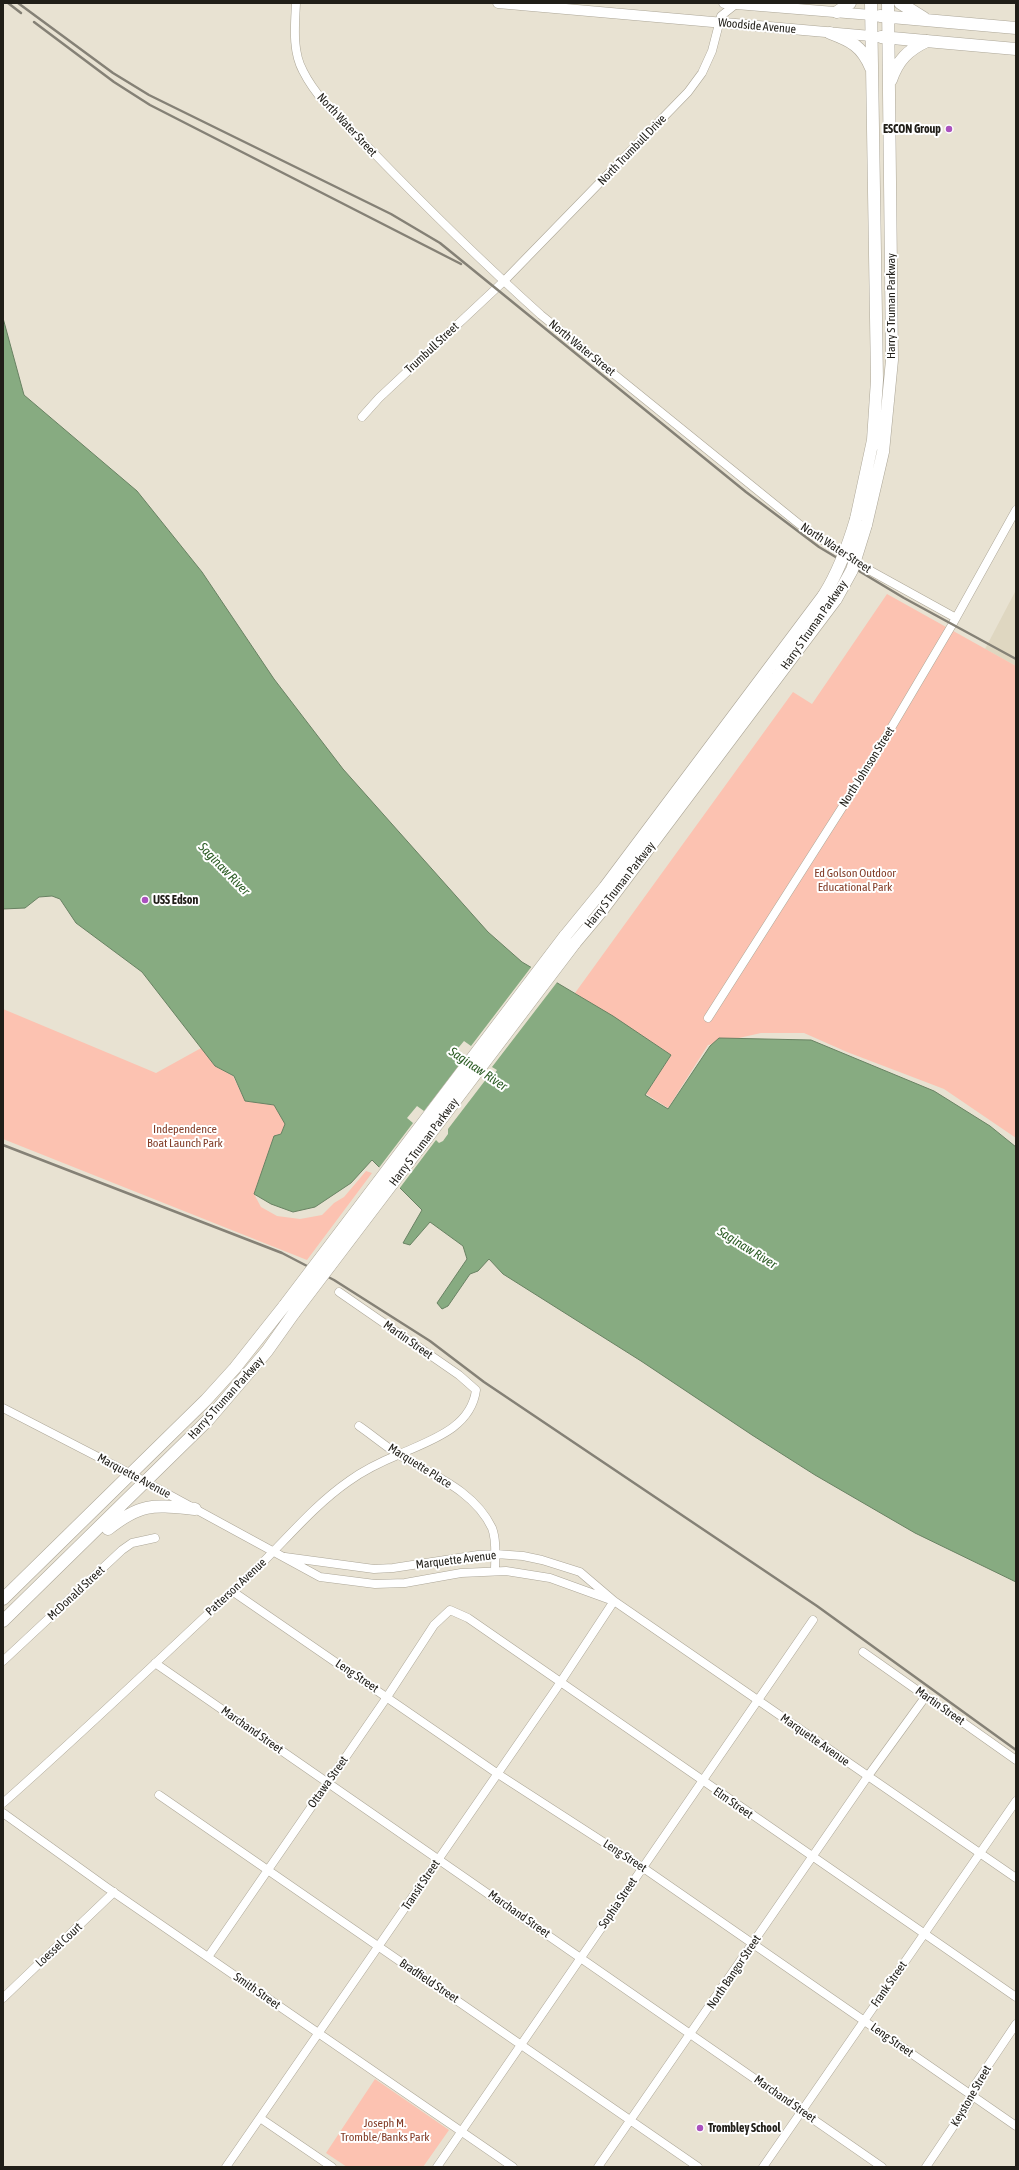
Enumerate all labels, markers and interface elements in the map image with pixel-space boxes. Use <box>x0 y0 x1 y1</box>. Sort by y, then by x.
street label: Woodside Avenue <box>717 15 797 37</box>
street label: North Water Street <box>314 90 380 160</box>
street label: North Trumbull Drive <box>595 112 669 188</box>
place label: ESCON Group <box>883 122 941 136</box>
marker: ESCON Group <box>944 124 954 134</box>
street label: Harry S Truman Parkway <box>884 253 898 359</box>
street label: North Water Street <box>546 317 618 379</box>
street label: Trumbull Street <box>402 319 462 377</box>
street label: North Water Street <box>798 520 874 576</box>
street label: Harry S Truman Parkway <box>778 577 850 673</box>
street label: North Johnson Street <box>837 724 897 810</box>
water label: Saginaw River <box>195 839 253 899</box>
street label: Harry S Truman Parkway <box>582 839 658 931</box>
park label: Ed Golson Outdoor Educational Park <box>814 866 896 894</box>
place label: USS Edson <box>153 893 198 907</box>
marker: USS Edson <box>140 895 150 905</box>
water label: Saginaw River <box>446 1044 510 1094</box>
street label: Harry S Truman Parkway <box>386 1095 462 1189</box>
park label: Independence Boat Launch Park <box>147 1122 223 1150</box>
water label: Saginaw River <box>714 1224 780 1272</box>
street label: Martin Street <box>381 1318 435 1362</box>
street label: Harry S Truman Parkway <box>185 1354 267 1442</box>
street label: Marquette Place <box>385 1441 455 1491</box>
street label: Marquette Avenue <box>95 1451 173 1501</box>
street label: Marquette Avenue <box>415 1548 497 1572</box>
street label: Patterson Avenue <box>203 1555 269 1619</box>
street label: McDonald Street <box>44 1563 108 1623</box>
street label: Leng Street <box>333 1656 381 1696</box>
street label: Martin Street <box>913 1684 967 1728</box>
street label: Marchand Street <box>218 1703 286 1757</box>
street label: Marquette Avenue <box>778 1711 852 1769</box>
street label: Ottawa Street <box>305 1753 351 1811</box>
street label: Elm Street <box>710 1784 756 1822</box>
street label: Leng Street <box>601 1837 649 1875</box>
street label: Transit Street <box>399 1857 443 1913</box>
street label: Sophia Street <box>596 1875 640 1931</box>
street label: Marchand Street <box>485 1887 553 1941</box>
street label: Loessel Court <box>33 1920 85 1970</box>
street label: North Bangor Street <box>704 1932 764 2012</box>
street label: Bradfield Street <box>397 1956 461 2006</box>
street label: Frank Street <box>868 1958 910 2010</box>
street label: Smith Street <box>231 1970 283 2012</box>
street label: Leng Street <box>868 2020 916 2060</box>
street label: Keystone Street <box>948 2063 994 2129</box>
street label: Marchand Street <box>751 2072 819 2126</box>
park label: Joseph M. Tromble/Banks Park <box>341 2116 429 2144</box>
place label: Trombley School <box>708 2121 781 2135</box>
marker: Trombley School <box>695 2123 705 2133</box>

